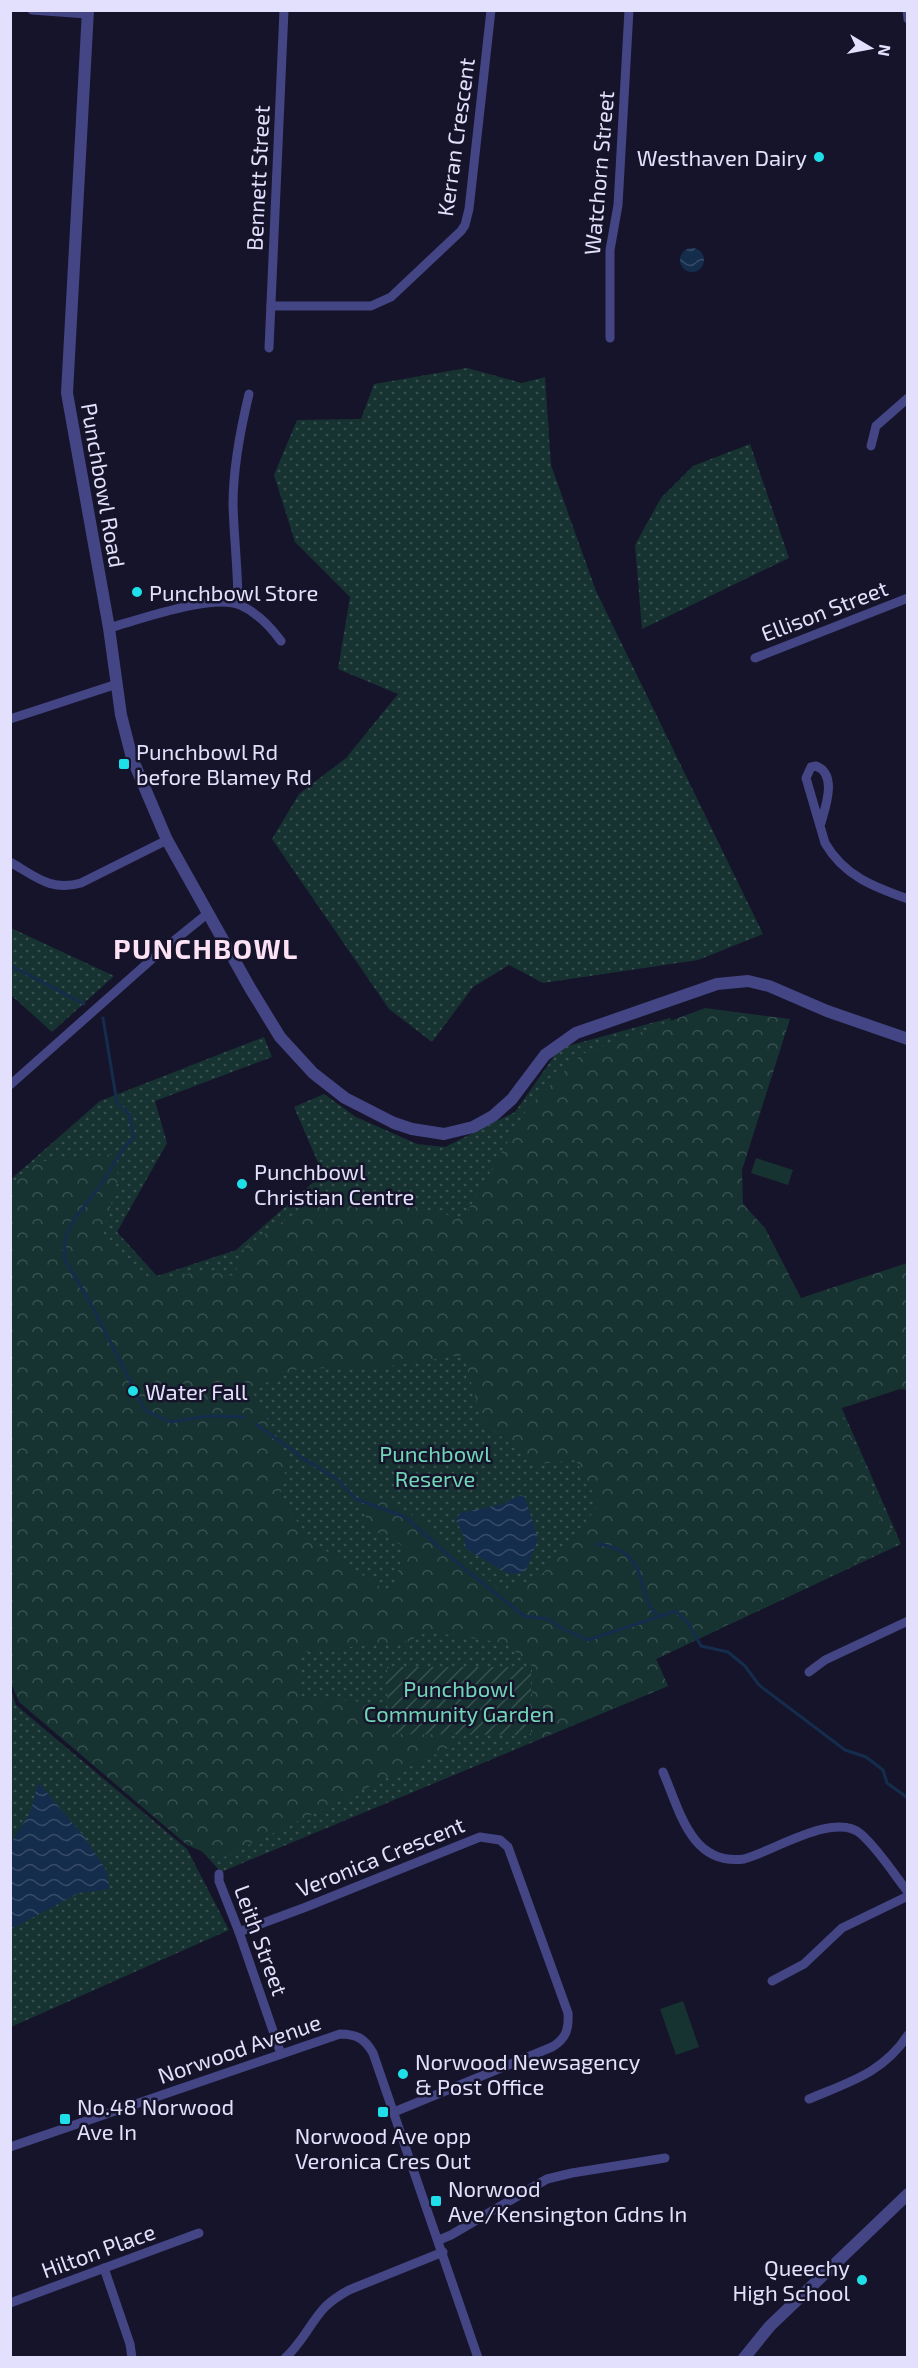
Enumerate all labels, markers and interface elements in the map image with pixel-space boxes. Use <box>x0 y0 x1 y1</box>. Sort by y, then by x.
north arrow <box>840 18 900 78</box>
text: N <box>875 43 896 58</box>
street label: Kerran Crescent <box>431 56 479 218</box>
street label: Watchorn Street <box>578 90 618 256</box>
street label: Bennett Street <box>240 105 274 251</box>
place label: Westhaven Dairy <box>637 144 807 170</box>
marker: Westhaven Dairy <box>812 150 826 164</box>
street label: Punchbowl Road <box>77 401 131 569</box>
street label: Ellison Street <box>757 574 891 646</box>
place label: Punchbowl Store <box>149 579 318 605</box>
marker: Punchbowl Store <box>130 585 144 599</box>
place label: Punchbowl Rd before Blamey Rd <box>136 738 312 789</box>
marker: Punchbowl Rd before Blamey Rd <box>117 757 131 771</box>
district label: PUNCHBOWL <box>113 931 299 965</box>
place label: Punchbowl Christian Centre <box>254 1158 414 1209</box>
marker: Punchbowl Christian Centre <box>235 1177 249 1191</box>
place label: Water Fall <box>145 1378 248 1404</box>
marker: Water Fall <box>126 1384 140 1398</box>
park label: Punchbowl Reserve <box>379 1440 491 1491</box>
park label: Punchbowl Community Garden <box>364 1675 554 1726</box>
street label: Veronica Crescent <box>292 1810 468 1902</box>
street label: Leith Street <box>230 1881 294 1999</box>
street label: Norwood Avenue <box>154 2008 324 2088</box>
place label: Norwood Newsagency & Post Office <box>415 2048 641 2099</box>
marker: Norwood Newsagency & Post Office <box>396 2067 410 2081</box>
place label: No.48 Norwood Ave In <box>77 2093 234 2144</box>
marker: Norwood Ave opp Veronica Cres Out <box>376 2105 390 2119</box>
marker: No.48 Norwood Ave In <box>58 2112 72 2126</box>
place label: Norwood Ave opp Veronica Cres Out <box>295 2122 471 2173</box>
place label: Norwood Ave/Kensington Gdns In <box>448 2175 687 2226</box>
marker: Norwood Ave/Kensington Gdns In <box>429 2194 443 2208</box>
street label: Hilton Place <box>38 2217 158 2283</box>
place label: Queechy High School <box>732 2254 850 2305</box>
marker: Queechy High School <box>855 2273 869 2287</box>

